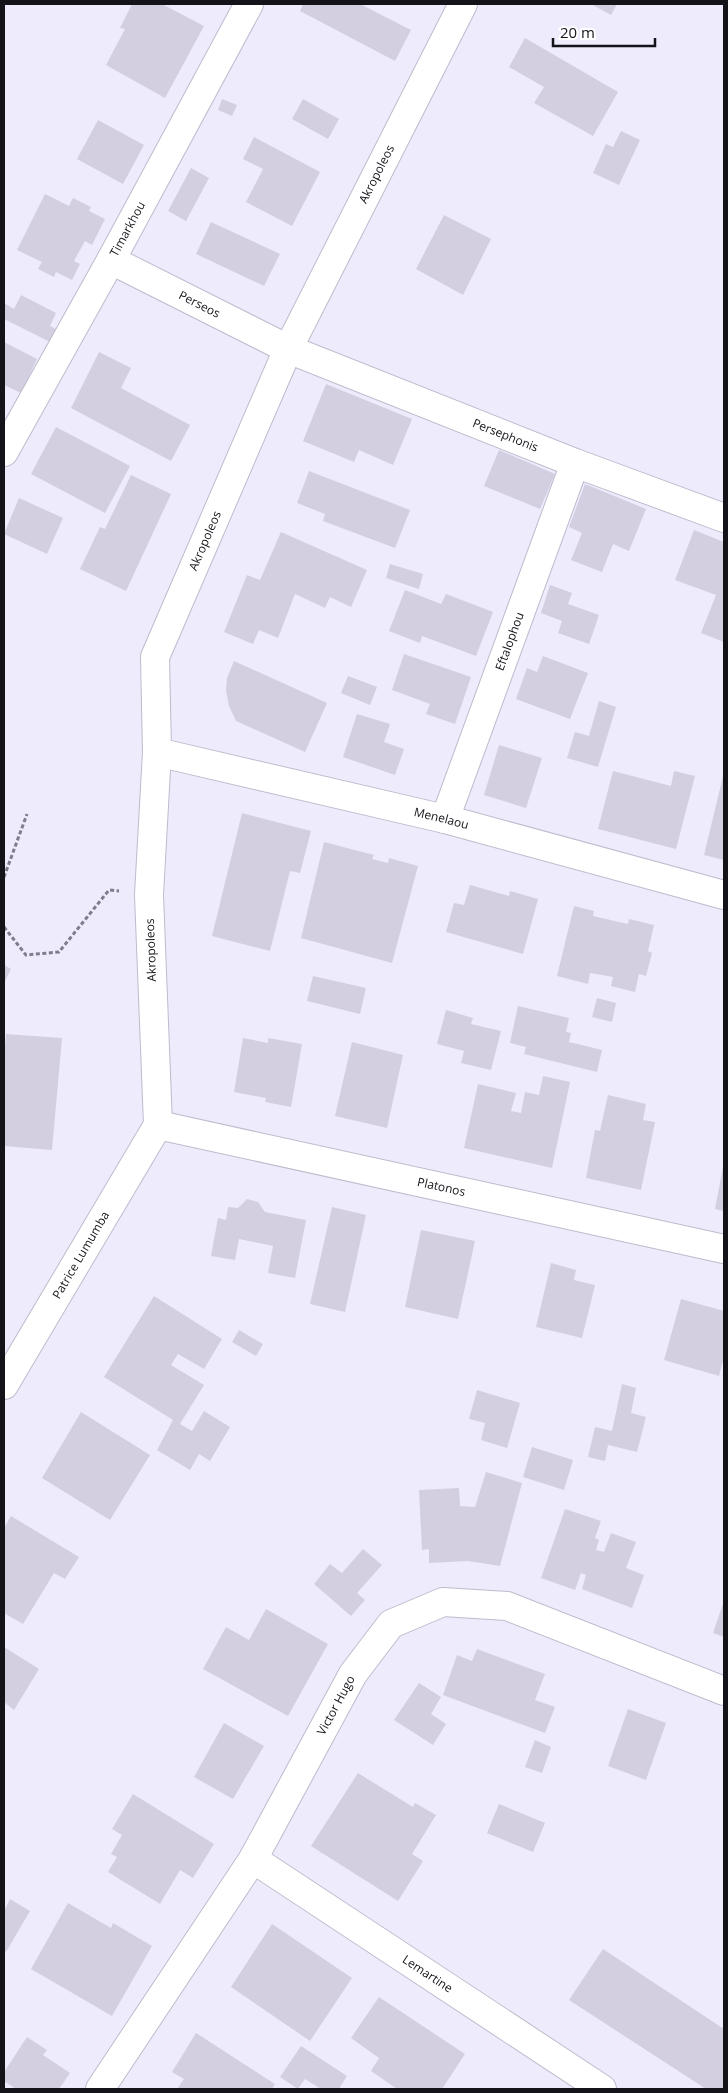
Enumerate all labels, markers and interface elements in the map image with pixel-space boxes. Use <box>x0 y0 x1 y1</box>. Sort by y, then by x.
scale bar <box>553 15 656 47</box>
text: 20 m <box>560 22 595 42</box>
street label: Akropoleos <box>354 142 398 206</box>
street label: Timarkhou <box>105 198 149 259</box>
street label: Perseos <box>176 286 224 322</box>
street label: Persephonis <box>470 414 541 456</box>
street label: Akropoleos <box>184 508 225 573</box>
street label: Eftalophou <box>491 610 528 673</box>
street label: Menelaou <box>412 803 471 833</box>
street label: Akropoleos <box>141 918 160 982</box>
street label: Platonos <box>416 1173 467 1200</box>
street label: Patrice Lumumba <box>48 1208 113 1302</box>
street label: Victor Hugo <box>313 1672 359 1738</box>
street label: Lemartine <box>399 1951 457 1997</box>

